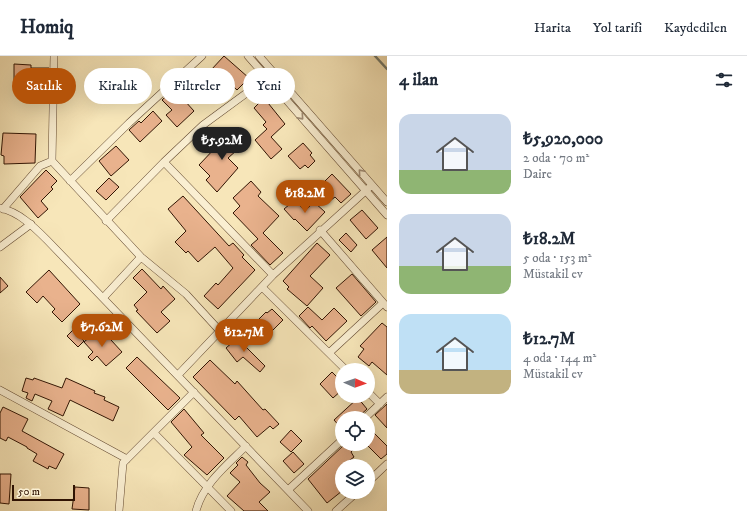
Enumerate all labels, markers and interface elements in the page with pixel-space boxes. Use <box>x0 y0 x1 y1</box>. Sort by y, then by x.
text: Homiq <box>20 16 73 39</box>
text: Harita <box>534 19 571 37</box>
text: Yol tarifi <box>593 19 642 37</box>
text: Kaydedilen <box>664 19 727 37</box>
chip: Satılık <box>12 68 76 104</box>
chip: Kiralık <box>84 68 152 104</box>
chip: Filtreler <box>160 68 235 104</box>
chip: Yeni <box>243 68 295 104</box>
text: 4 ilan <box>399 69 438 91</box>
icon: filters <box>713 69 735 91</box>
one-way arrow <box>296 112 303 120</box>
pin: ₺5.92M <box>189 127 255 161</box>
text: ₺5,920,000 <box>523 128 603 150</box>
icon: home <box>431 130 479 178</box>
text: ₺5.92M <box>201 132 243 148</box>
text: 2 oda · 70 m² <box>523 150 589 166</box>
text: Daire <box>523 166 552 182</box>
one-way arrow <box>359 169 366 177</box>
pin: ₺18.2M <box>272 180 338 214</box>
text: ₺18.2M <box>285 185 325 201</box>
text: ₺18.2M <box>523 228 575 250</box>
icon: home <box>431 230 479 278</box>
text: 5 oda · 153 m² <box>523 250 592 266</box>
text: Müstakil ev <box>523 266 583 282</box>
pin: ₺7.62M <box>69 314 135 348</box>
text: ₺7.62M <box>81 319 123 335</box>
pin: ₺12.7M <box>211 319 277 353</box>
text: ₺12.7M <box>224 324 264 340</box>
text: ₺12.7M <box>523 328 575 350</box>
icon: home <box>431 330 479 378</box>
text: 4 oda · 144 m² <box>523 350 596 366</box>
north arrow <box>335 363 375 403</box>
map controls <box>335 363 375 499</box>
text: Müstakil ev <box>523 366 583 382</box>
button: locate <box>335 411 375 451</box>
button: layers <box>335 459 375 499</box>
scale bar <box>12 483 75 502</box>
text: 50 m <box>18 485 40 499</box>

